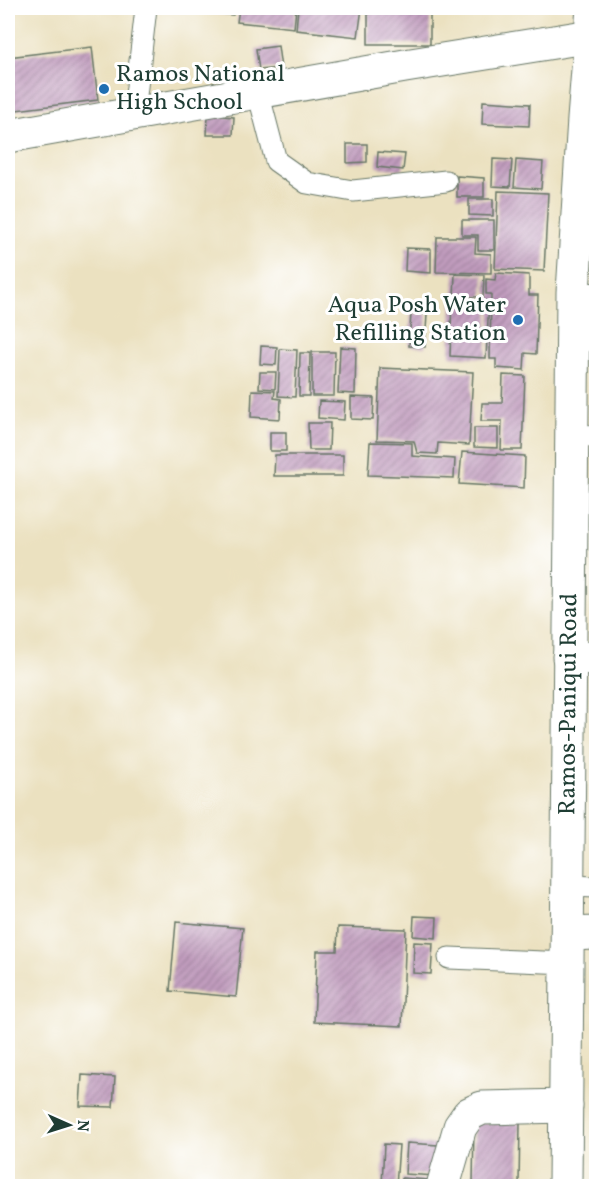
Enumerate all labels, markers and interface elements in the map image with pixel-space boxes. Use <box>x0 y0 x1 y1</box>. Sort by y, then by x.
place label: Ramos National High School <box>116 58 285 120</box>
marker: Ramos National High School <box>97 82 111 96</box>
place label: Aqua Posh Water Refilling Station <box>328 289 506 351</box>
marker: Aqua Posh Water Refilling Station <box>511 313 525 327</box>
street label: Ramos-Paniqui Road <box>551 593 587 815</box>
north arrow <box>39 1095 99 1155</box>
text: N <box>71 1119 93 1132</box>

